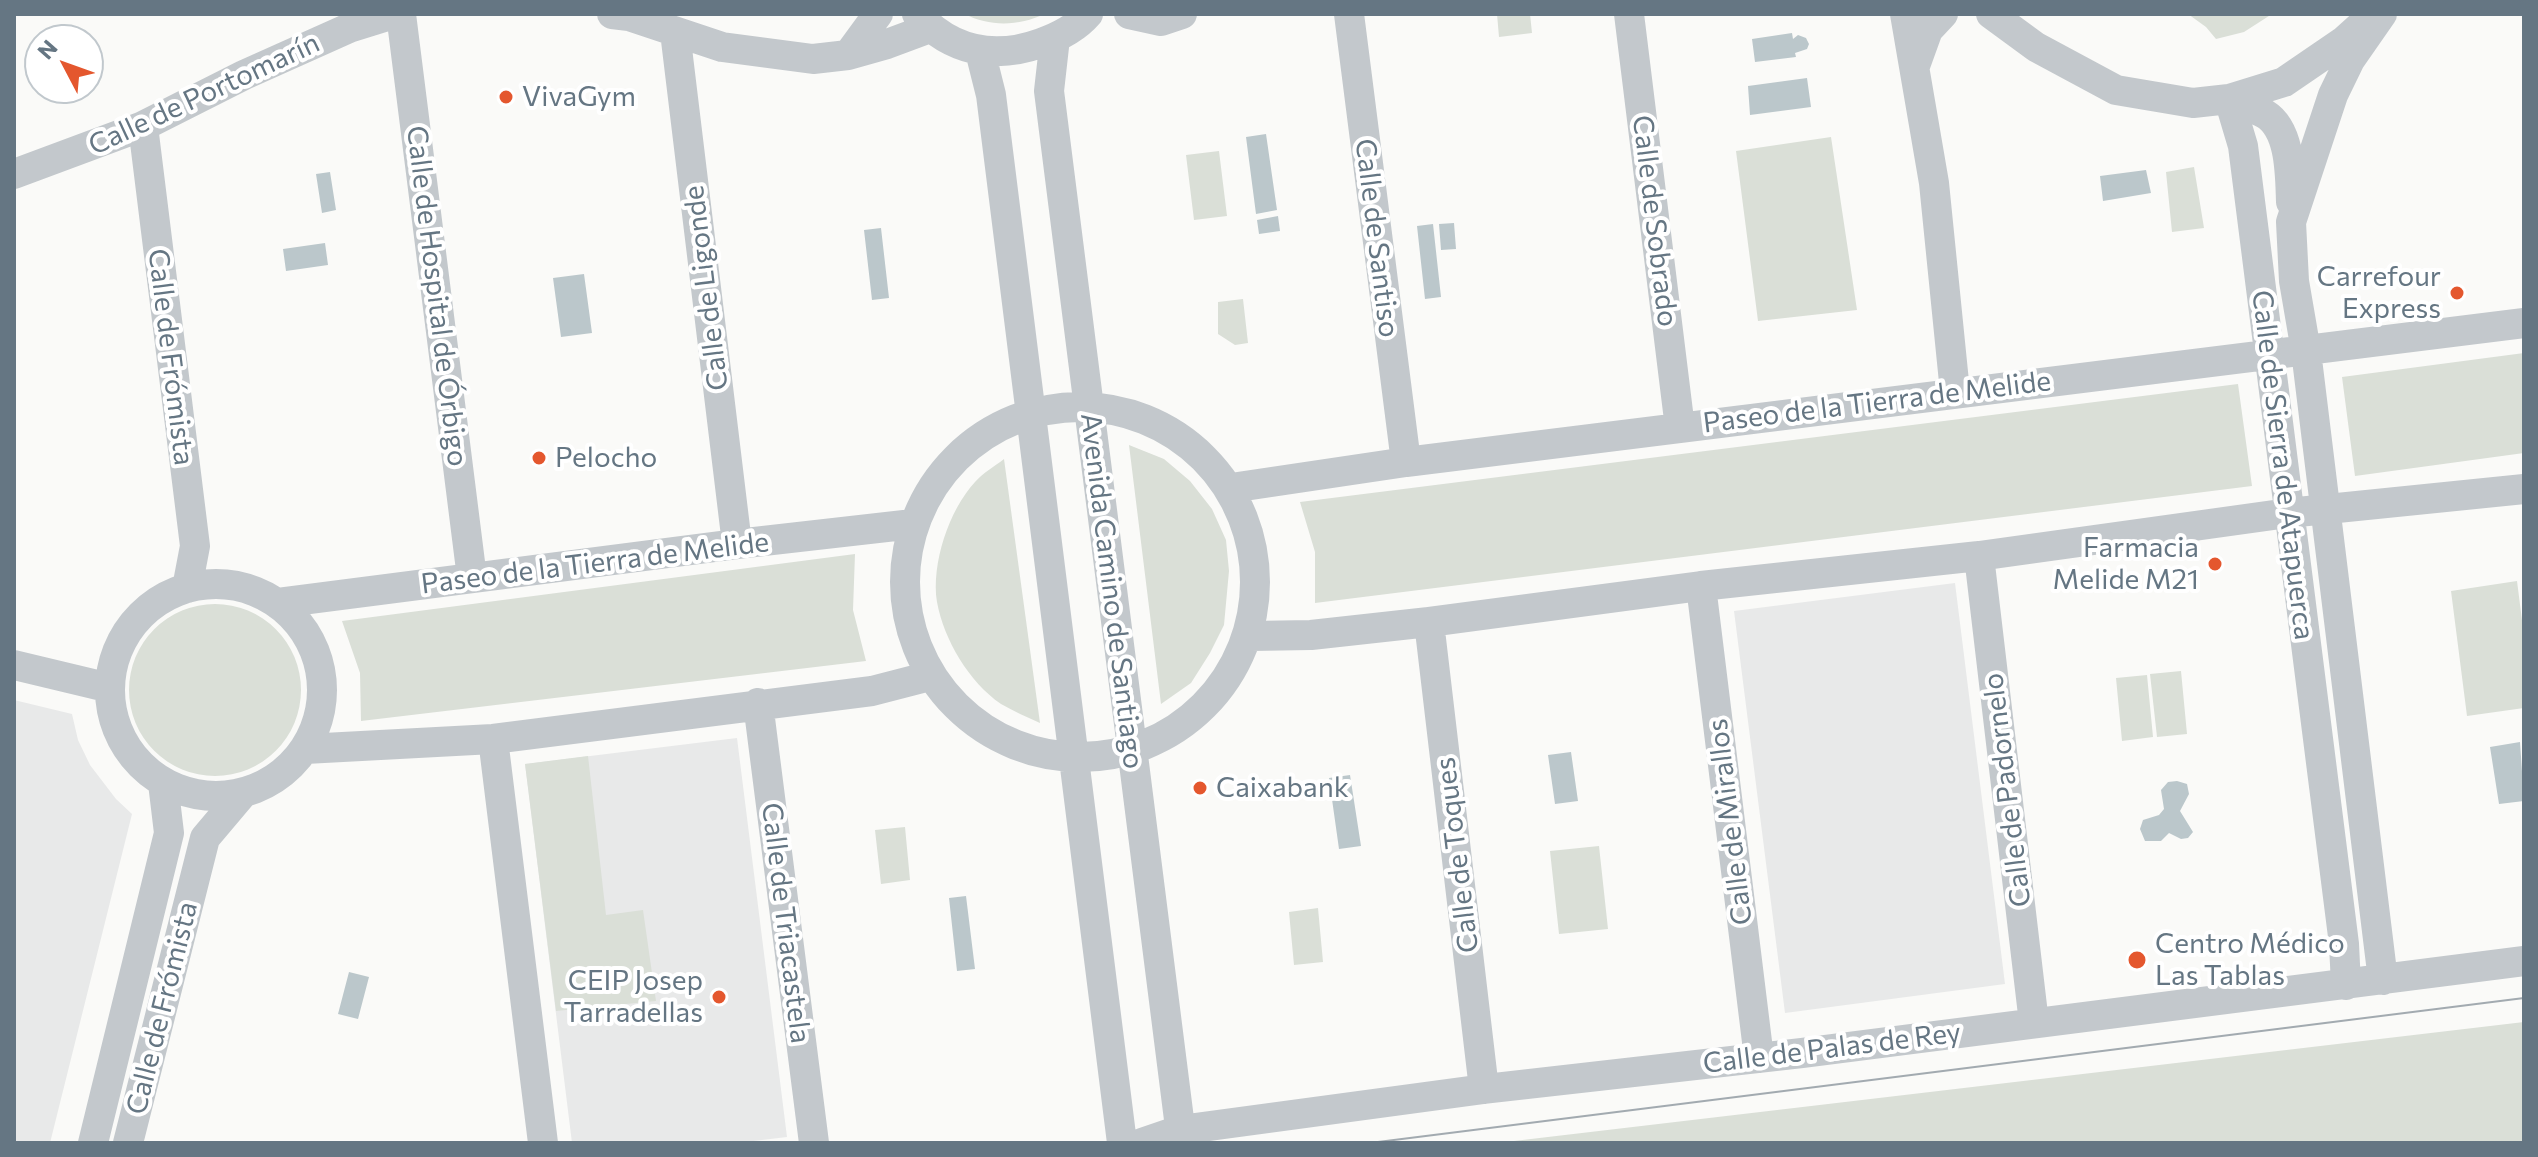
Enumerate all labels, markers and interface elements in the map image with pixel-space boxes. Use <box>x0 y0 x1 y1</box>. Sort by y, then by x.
north arrow <box>24 24 104 104</box>
street label: Calle de Portomarín <box>83 26 325 162</box>
text: N <box>31 34 63 64</box>
place label: VivaGym <box>522 80 636 114</box>
marker: VivaGym <box>497 88 515 106</box>
street label: Calle de Sobrado <box>1625 113 1685 329</box>
street label: Calle de Hospital de Órbigo <box>399 124 475 468</box>
street label: Calle de Santiso <box>1348 137 1406 339</box>
street label: Calle de Ligonde <box>677 184 735 392</box>
street label: Calle de Frómista <box>141 247 201 467</box>
place label: Carrefour Express <box>2317 260 2441 326</box>
marker: Carrefour Express <box>2448 284 2466 302</box>
street label: Calle de Sierra de Atapuerca <box>2245 288 2321 642</box>
street label: Paseo de la Tierra de Melide <box>1701 364 2053 440</box>
street label: Avenida Camino de Santiago <box>1073 411 1151 771</box>
place label: Pelocho <box>555 441 657 475</box>
marker: Pelocho <box>530 449 548 467</box>
street label: Paseo de la Tierra de Melide <box>419 525 771 601</box>
place label: Farmacia Melide M21 <box>2053 531 2199 597</box>
marker: Farmacia Melide M21 <box>2206 555 2224 573</box>
street label: Calle de Padornelo <box>1976 671 2038 909</box>
street label: Calle de Mirallos <box>1701 717 1759 927</box>
street label: Calle de Toques <box>1428 755 1486 955</box>
place label: Caixabank <box>1216 771 1349 805</box>
marker: Caixabank <box>1191 779 1209 797</box>
street label: Calle de Triacastela <box>755 801 817 1045</box>
street label: Calle de Frómista <box>119 898 205 1118</box>
place label: Centro Médico Las Tablas <box>2155 927 2345 993</box>
marker: Centro Médico Las Tablas <box>2126 949 2148 971</box>
place label: CEIP Josep Tarradellas <box>564 964 703 1030</box>
marker: CEIP Josep Tarradellas <box>710 988 728 1006</box>
street label: Calle de Palas de Rey <box>1701 1016 1963 1080</box>

